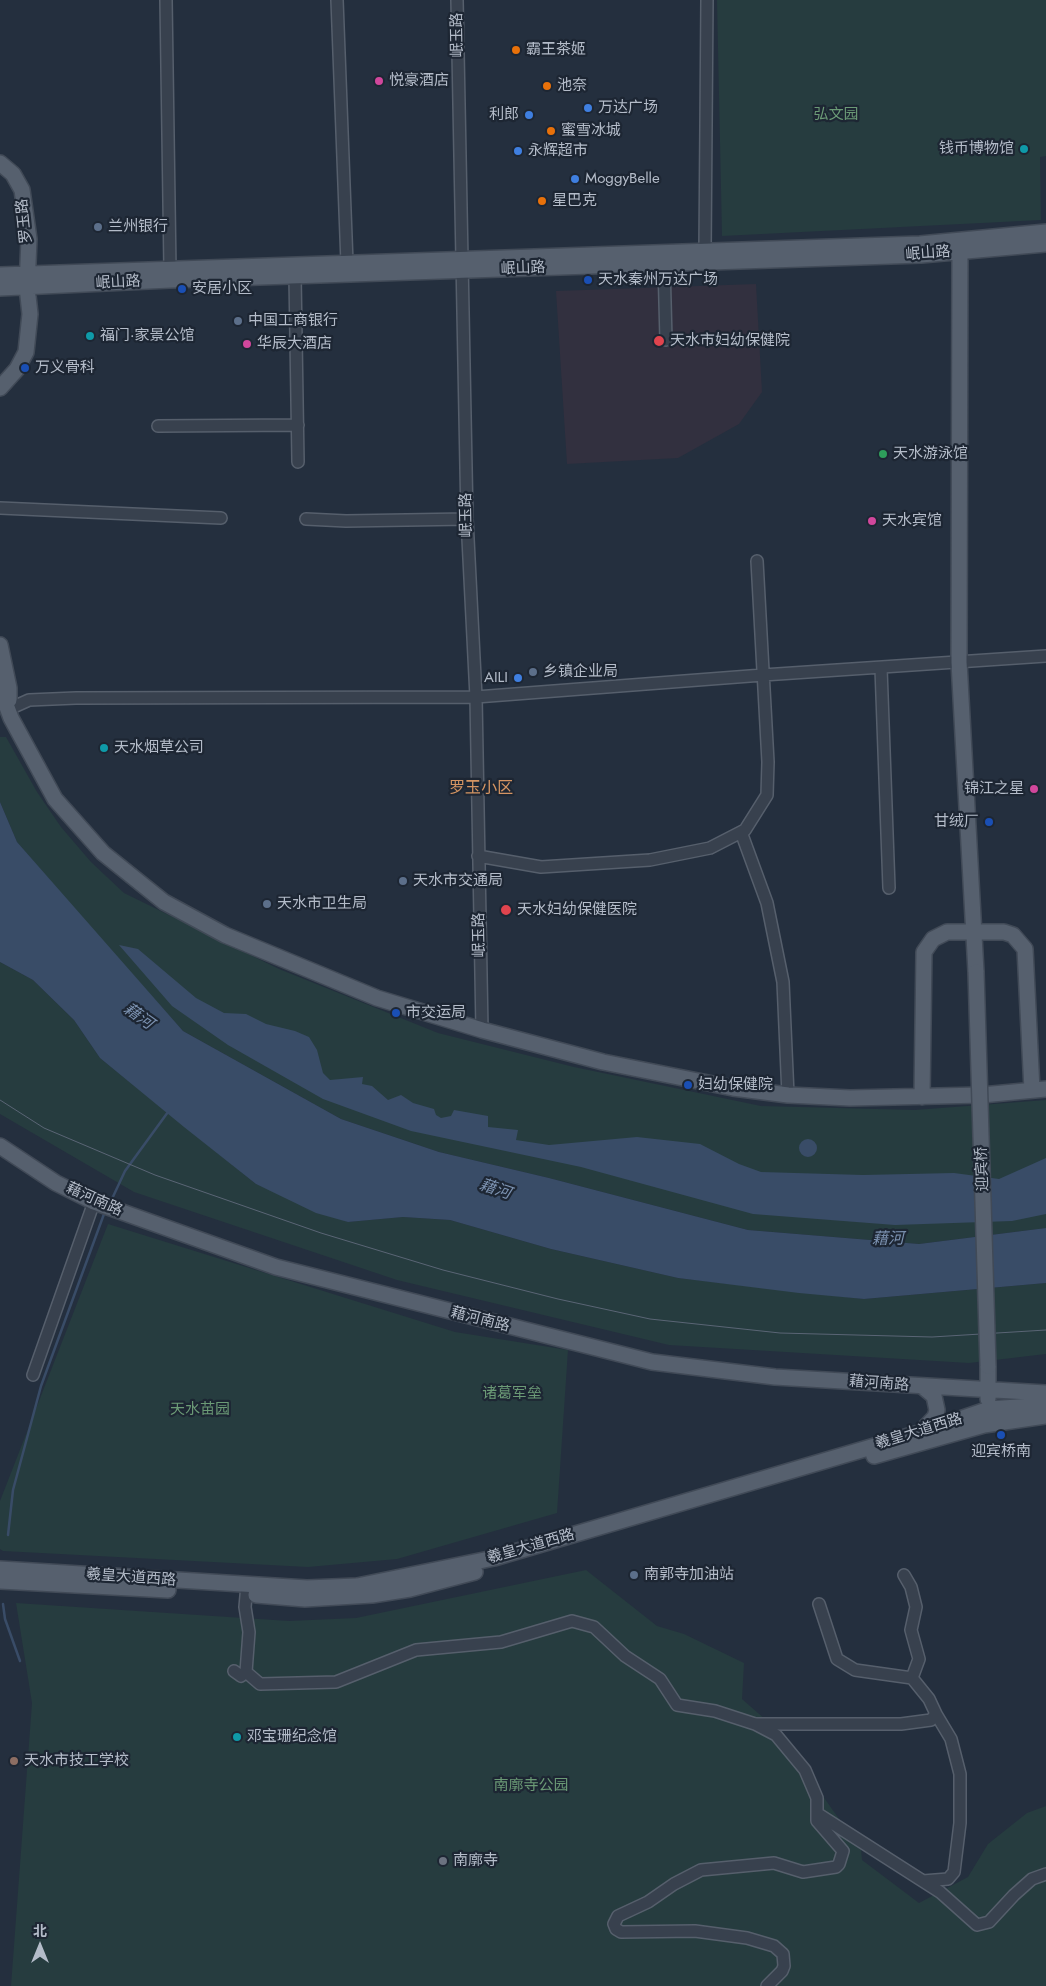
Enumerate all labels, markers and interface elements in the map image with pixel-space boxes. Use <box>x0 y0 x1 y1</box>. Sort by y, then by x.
street label: 岷玉路 <box>449 12 467 58</box>
place label: 霸王茶姬 <box>526 41 586 59</box>
marker: 霸王茶姬 <box>510 44 522 56</box>
place label: 悦豪酒店 <box>389 72 449 90</box>
marker: 悦豪酒店 <box>373 75 385 87</box>
place label: 池奈 <box>557 77 587 95</box>
marker: 池奈 <box>541 80 553 92</box>
place label: 万达广场 <box>598 99 658 117</box>
marker: 万达广场 <box>582 102 594 114</box>
place label: 利郎 <box>489 106 519 124</box>
park label: 弘文园 <box>814 106 858 124</box>
marker: 利郎 <box>523 109 535 121</box>
place label: 蜜雪冰城 <box>561 122 621 140</box>
marker: 蜜雪冰城 <box>545 125 557 137</box>
place label: 钱币博物馆 <box>939 140 1014 158</box>
place label: 永辉超市 <box>528 142 588 160</box>
marker: 钱币博物馆 <box>1018 143 1030 155</box>
marker: 永辉超市 <box>512 145 524 157</box>
place label: MoggyBelle <box>585 170 660 188</box>
marker: MoggyBelle <box>569 173 581 185</box>
place label: 星巴克 <box>552 192 597 210</box>
marker: 星巴克 <box>536 195 548 207</box>
street label: 罗玉路 <box>14 198 36 244</box>
place label: 兰州银行 <box>108 218 168 236</box>
marker: 兰州银行 <box>92 221 104 233</box>
street label: 岷山路 <box>905 243 951 265</box>
street label: 岷山路 <box>500 259 546 279</box>
place label: 天水秦州万达广场 <box>598 271 718 289</box>
street label: 岷山路 <box>95 273 141 293</box>
marker: 天水秦州万达广场 <box>582 274 594 286</box>
place label: 安居小区 <box>192 280 252 298</box>
marker: 安居小区 <box>176 283 188 295</box>
place label: 中国工商银行 <box>248 312 338 330</box>
marker: 中国工商银行 <box>232 315 244 327</box>
place label: 福门·家景公馆 <box>100 327 194 345</box>
marker: 福门·家景公馆 <box>84 330 96 342</box>
place label: 天水市妇幼保健院 <box>670 332 790 350</box>
marker: 天水市妇幼保健院 <box>652 334 666 348</box>
place label: 华辰大酒店 <box>257 335 332 353</box>
marker: 华辰大酒店 <box>241 338 253 350</box>
place label: 万义骨科 <box>35 359 95 377</box>
marker: 万义骨科 <box>19 362 31 374</box>
place label: 天水游泳馆 <box>893 445 968 463</box>
marker: 天水游泳馆 <box>877 448 889 460</box>
street label: 岷玉路 <box>458 492 476 538</box>
place label: 天水宾馆 <box>882 512 942 530</box>
marker: 天水宾馆 <box>866 515 878 527</box>
place label: 乡镇企业局 <box>543 663 618 681</box>
marker: 乡镇企业局 <box>527 666 539 678</box>
place label: AILI <box>484 669 508 687</box>
marker: AILI <box>512 672 524 684</box>
place label: 天水烟草公司 <box>114 739 204 757</box>
marker: 天水烟草公司 <box>98 742 110 754</box>
district label: 罗玉小区 <box>449 779 513 799</box>
place label: 锦江之星 <box>964 780 1024 798</box>
marker: 锦江之星 <box>1028 783 1040 795</box>
place label: 甘绒厂 <box>934 813 979 831</box>
marker: 甘绒厂 <box>983 816 995 828</box>
place label: 天水市交通局 <box>413 872 503 890</box>
marker: 天水市交通局 <box>397 875 409 887</box>
place label: 天水市卫生局 <box>277 895 367 913</box>
marker: 天水市卫生局 <box>261 898 273 910</box>
place label: 天水妇幼保健医院 <box>517 901 637 919</box>
marker: 天水妇幼保健医院 <box>499 903 513 917</box>
street label: 岷玉路 <box>471 912 489 958</box>
water label: 藉河 <box>119 1000 157 1034</box>
place label: 市交运局 <box>406 1004 466 1022</box>
marker: 市交运局 <box>390 1007 402 1019</box>
place label: 妇幼保健院 <box>698 1076 773 1094</box>
marker: 妇幼保健院 <box>682 1079 694 1091</box>
street label: 迎宾桥 <box>973 1146 993 1192</box>
water label: 藉河 <box>477 1176 513 1204</box>
street label: 藉河南路 <box>63 1180 125 1220</box>
water label: 藉河 <box>872 1230 904 1250</box>
street label: 藉河南路 <box>449 1304 511 1336</box>
street label: 藉河南路 <box>848 1373 910 1395</box>
park label: 诸葛军垒 <box>482 1385 542 1403</box>
park label: 天水苗园 <box>170 1401 230 1419</box>
street label: 羲皇大道西路 <box>873 1410 965 1454</box>
marker: 迎宾桥南 <box>995 1429 1007 1441</box>
place label: 迎宾桥南 <box>971 1443 1031 1461</box>
street label: 羲皇大道西路 <box>485 1526 577 1568</box>
street label: 羲皇大道西路 <box>85 1566 177 1590</box>
place label: 南郭寺加油站 <box>644 1566 734 1584</box>
marker: 南郭寺加油站 <box>628 1569 640 1581</box>
place label: 邓宝珊纪念馆 <box>247 1728 337 1746</box>
marker: 邓宝珊纪念馆 <box>231 1731 243 1743</box>
place label: 天水市技工学校 <box>24 1752 129 1770</box>
marker: 天水市技工学校 <box>8 1755 20 1767</box>
park label: 南廓寺公园 <box>494 1777 568 1795</box>
place label: 南廓寺 <box>453 1852 498 1870</box>
marker: 南廓寺 <box>437 1855 449 1867</box>
north arrow <box>15 1921 65 1971</box>
text: 北 <box>33 1921 47 1941</box>

